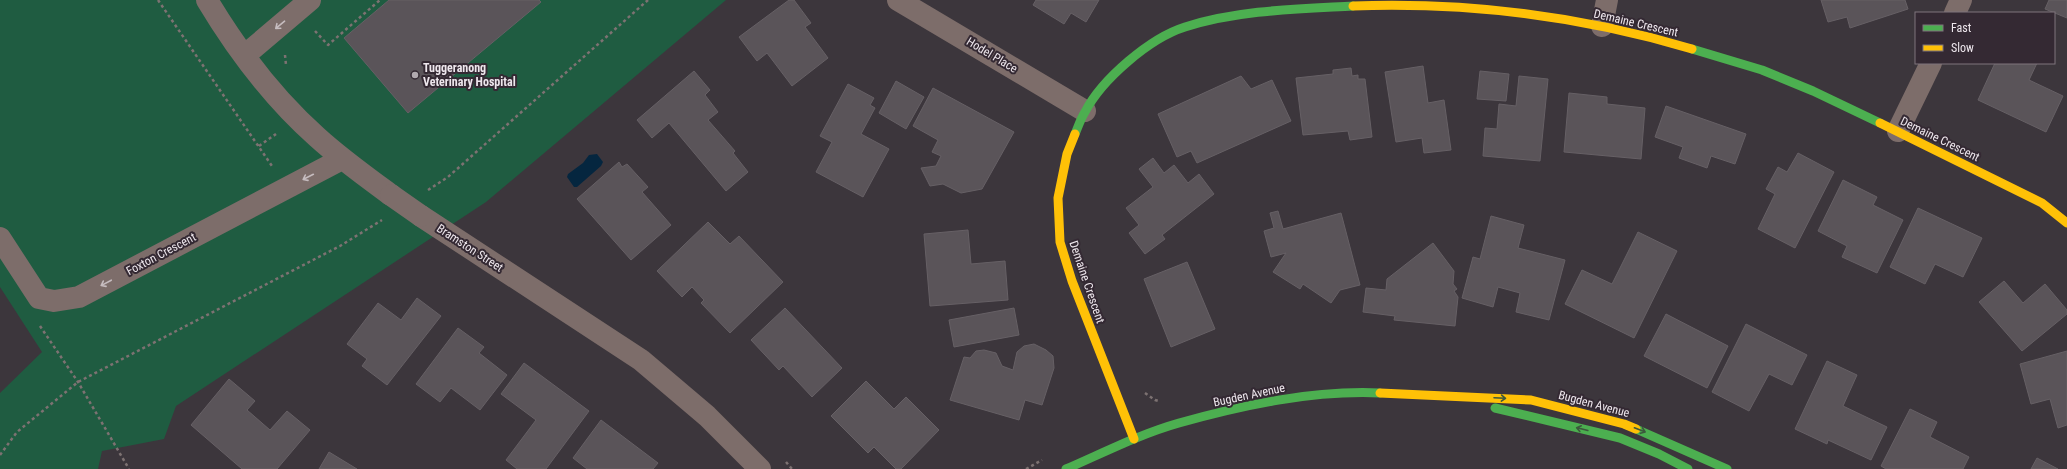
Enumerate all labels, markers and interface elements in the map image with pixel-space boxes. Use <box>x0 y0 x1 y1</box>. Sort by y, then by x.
street label: Demaine Crescent <box>1592 6 1680 40</box>
legend <box>1915 12 2055 64</box>
one-way arrow <box>275 21 286 30</box>
text: Fast <box>1951 21 1972 35</box>
street label: Hodel Place <box>964 34 1020 76</box>
text: Slow <box>1951 41 1974 55</box>
place label: Tuggeranong Veterinary Hospital <box>423 61 516 89</box>
marker: Tuggeranong Veterinary Hospital <box>410 70 420 80</box>
street label: Demaine Crescent <box>1898 114 1982 164</box>
one-way arrow <box>302 174 314 181</box>
street label: Bramston Street <box>434 221 506 275</box>
street label: Foxton Crescent <box>124 230 199 278</box>
street label: Demaine Crescent <box>1066 239 1108 325</box>
one-way arrow <box>100 280 112 287</box>
street label: Bugden Avenue <box>1212 380 1287 409</box>
street label: Bugden Avenue <box>1557 388 1631 420</box>
one-way arrow <box>1493 395 1506 402</box>
one-way arrow <box>1576 425 1589 432</box>
one-way arrow <box>1633 427 1645 434</box>

